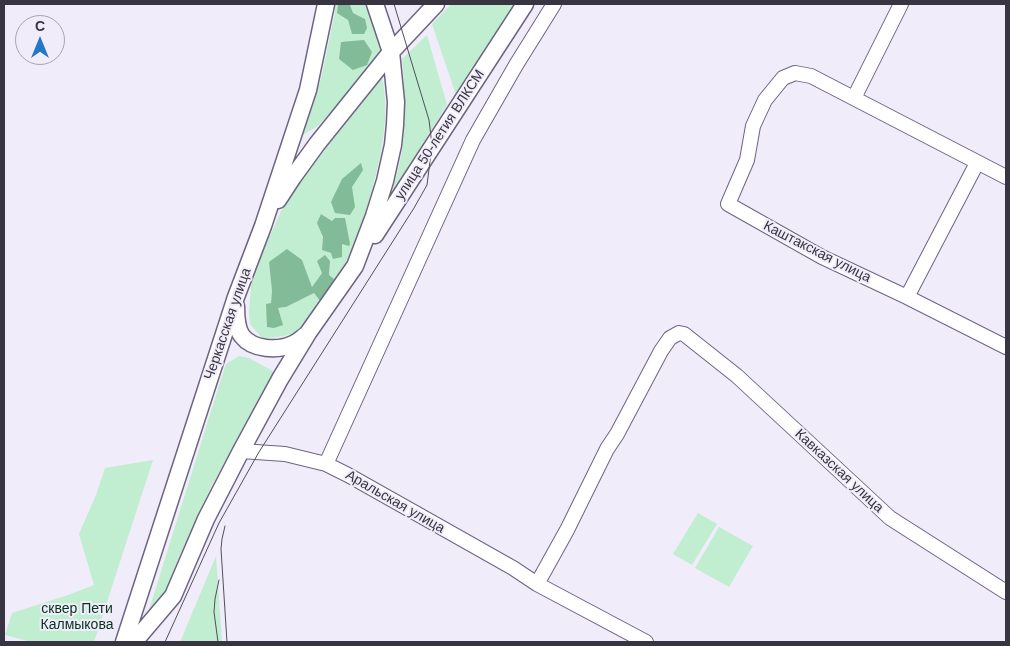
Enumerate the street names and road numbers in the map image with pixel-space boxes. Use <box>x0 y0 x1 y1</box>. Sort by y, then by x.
street label: улица 50-летия ВЛКСМ <box>392 67 488 203</box>
street label: Каштакская улица <box>760 218 874 286</box>
street label: Черкасская улица <box>201 266 255 382</box>
street label: Кавказская улица <box>791 426 887 516</box>
street label: Аральская улица <box>342 467 448 537</box>

